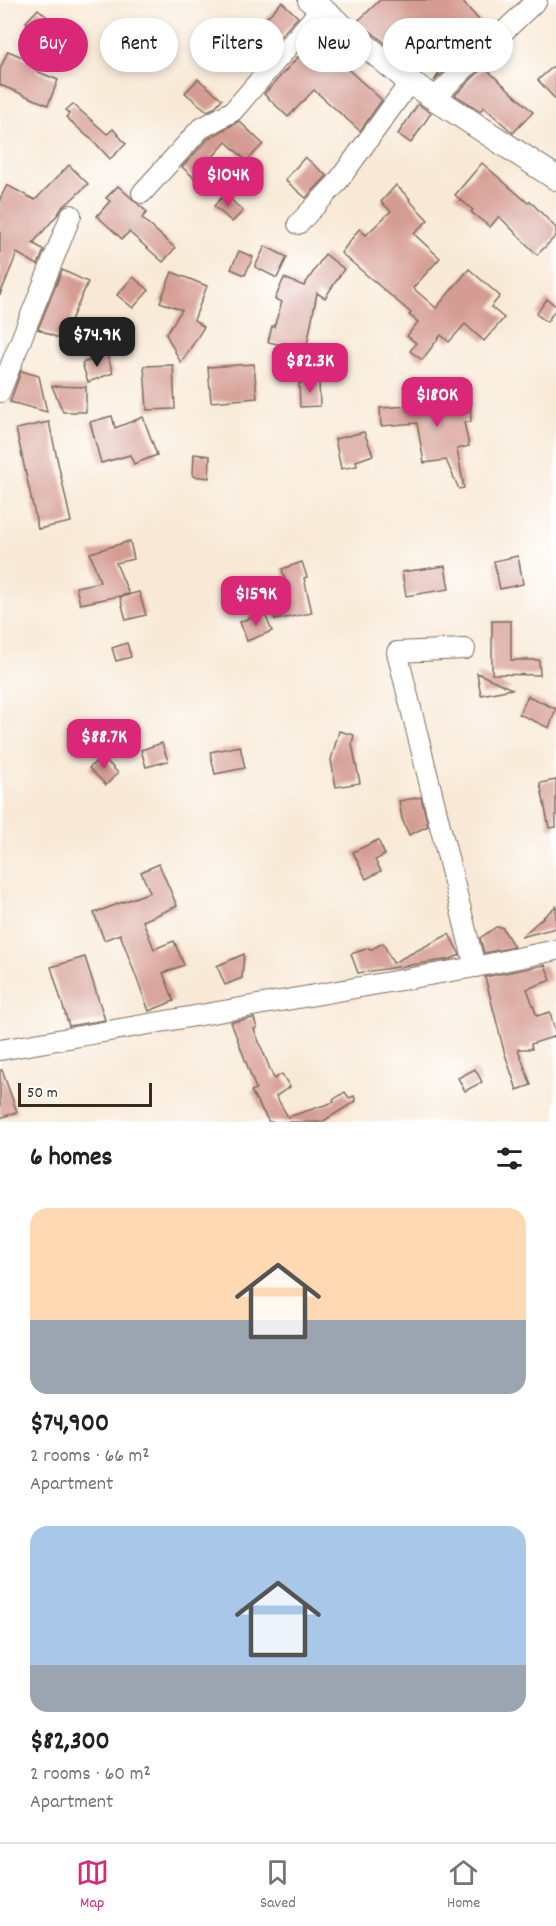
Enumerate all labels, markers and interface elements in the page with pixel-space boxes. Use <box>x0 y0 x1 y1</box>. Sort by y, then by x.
chip: Buy <box>18 18 88 72</box>
chip: Rent <box>100 18 178 72</box>
chip: Filters <box>190 18 284 72</box>
chip: New <box>296 18 371 72</box>
chip: Apartment <box>383 18 513 72</box>
pin: $104K <box>186 157 270 208</box>
text: $104K <box>207 162 249 190</box>
pin: $74.9K <box>48 317 146 368</box>
text: $74.9K <box>73 322 121 350</box>
pin: $82.3K <box>261 343 359 394</box>
text: $82.3K <box>286 348 334 376</box>
pin: $180K <box>395 377 479 428</box>
text: $180K <box>416 382 458 410</box>
pin: $159K <box>214 576 298 627</box>
text: $159K <box>235 581 277 609</box>
pin: $88.7K <box>55 719 153 770</box>
text: $88.7K <box>81 724 127 752</box>
scale bar <box>18 1080 152 1108</box>
text: 50 m <box>27 1082 58 1105</box>
text: 6 homes <box>30 1140 112 1177</box>
icon: filters <box>493 1142 526 1175</box>
icon: home <box>224 1247 332 1355</box>
text: $74,900 <box>30 1406 109 1443</box>
text: 2 rooms · 66 m² <box>30 1443 150 1471</box>
text: Apartment <box>30 1471 113 1499</box>
icon: home <box>224 1565 332 1673</box>
text: $82,300 <box>30 1724 110 1761</box>
text: 2 rooms · 60 m² <box>30 1761 151 1789</box>
text: Apartment <box>30 1789 113 1817</box>
tab: Map <box>76 1856 109 1915</box>
tab: Saved <box>260 1856 296 1915</box>
tab: Home <box>447 1856 480 1915</box>

